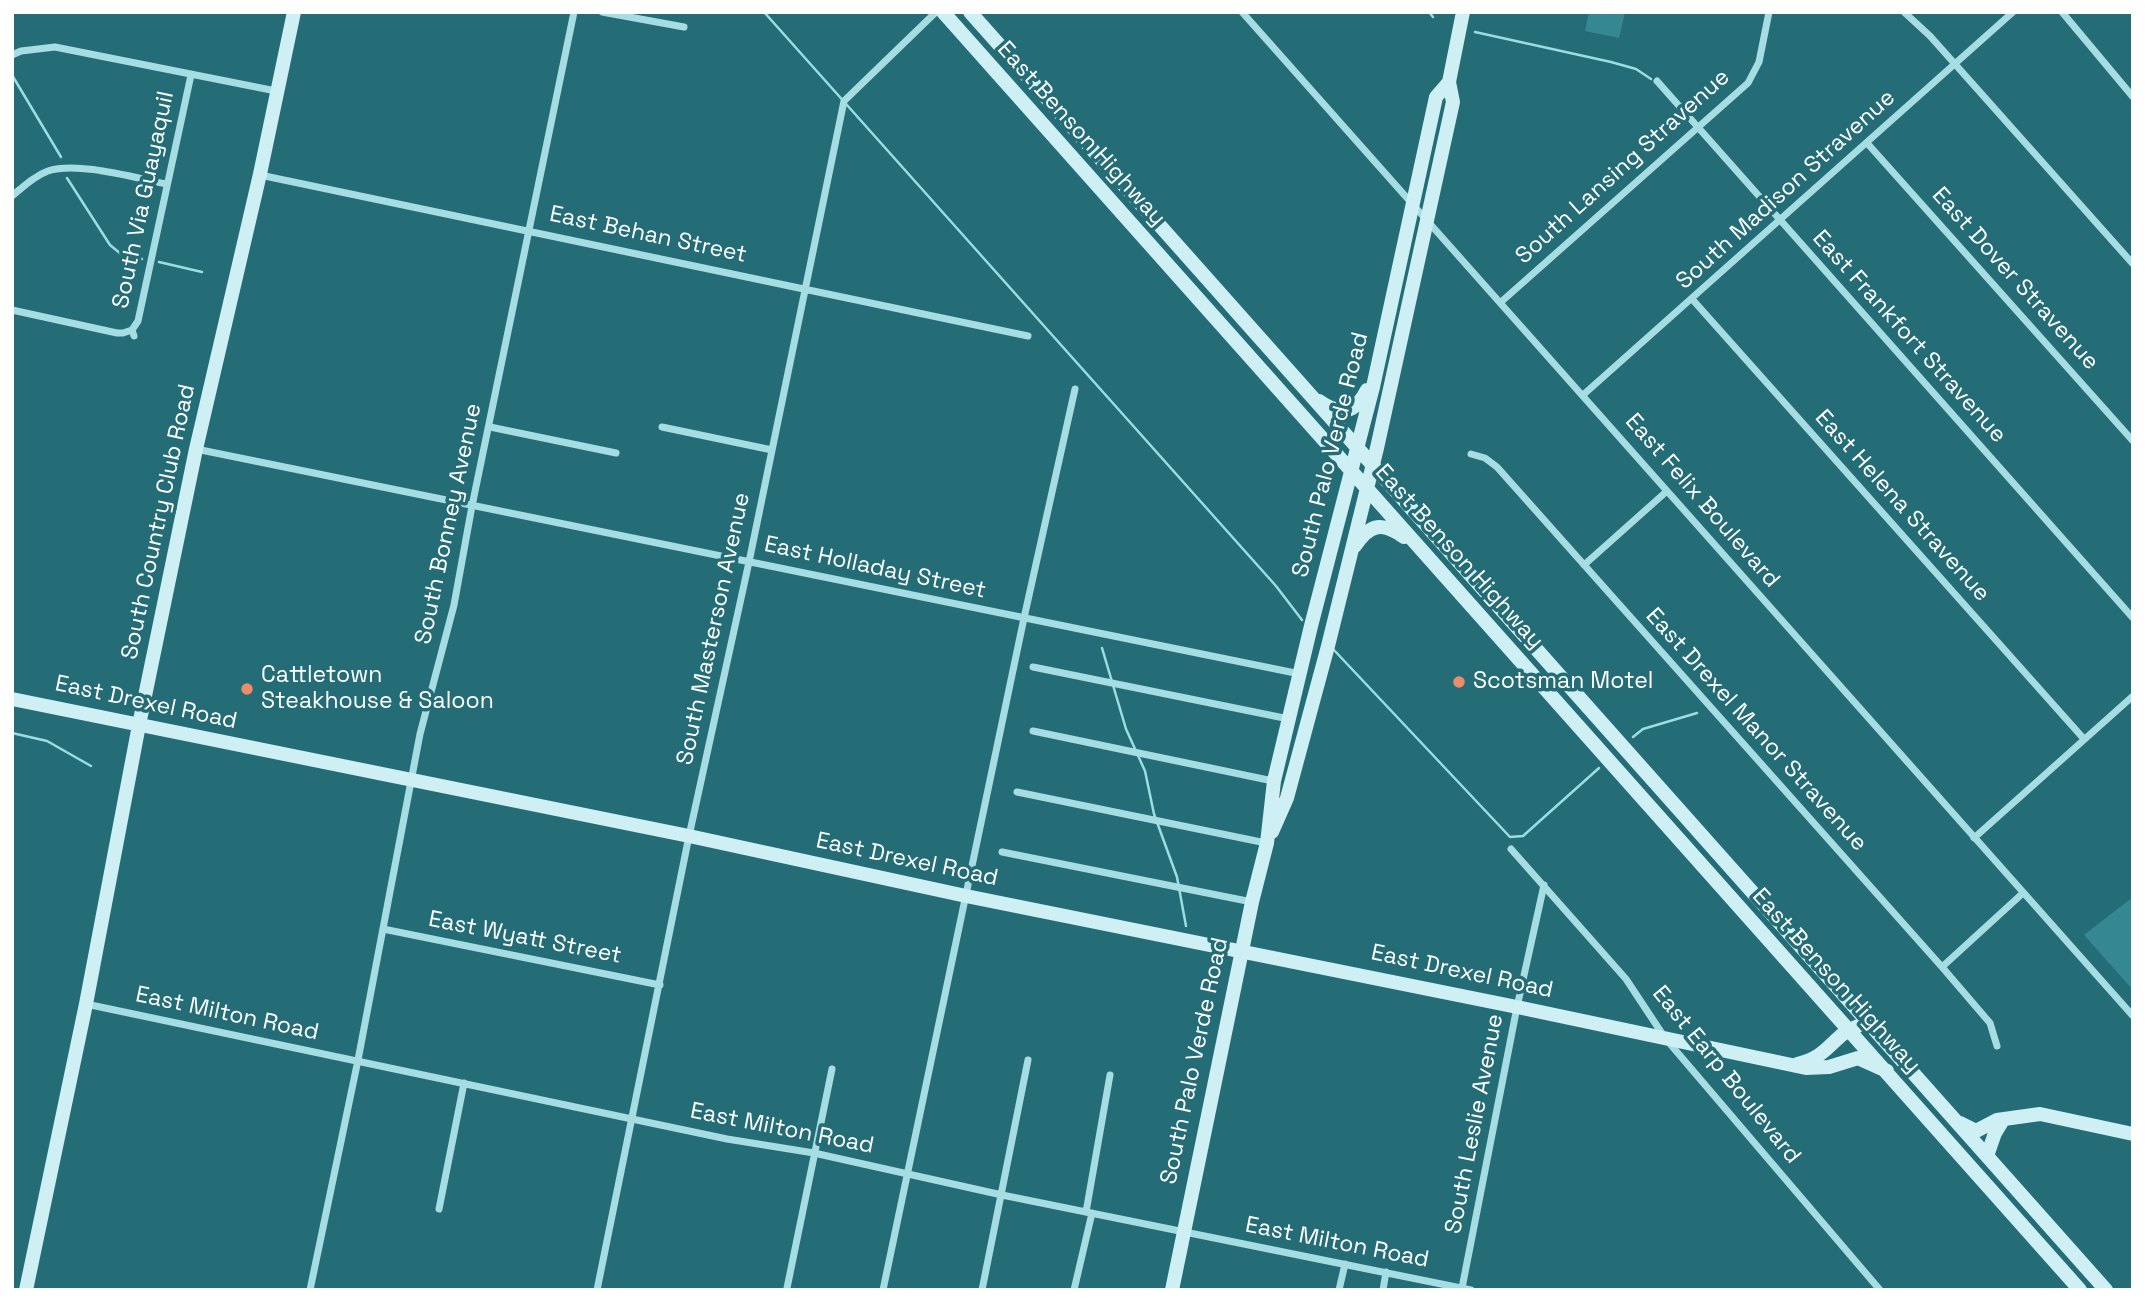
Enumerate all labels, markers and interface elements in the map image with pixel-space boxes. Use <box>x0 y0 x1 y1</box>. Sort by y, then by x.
street label: East Benson Highway <box>991 36 1171 232</box>
street label: South Lansing Stravenue <box>1510 64 1736 270</box>
street label: South Madison Stravenue <box>1671 84 1901 296</box>
street label: South Via Guayaquil <box>107 89 181 311</box>
street label: East Dover Stravenue <box>1926 182 2104 376</box>
street label: East Behan Street <box>547 201 749 269</box>
street label: East Frankfort Stravenue <box>1806 225 2012 449</box>
street label: South Palo Verde Road <box>1287 330 1375 580</box>
street label: South Country Club Road <box>116 382 202 662</box>
street label: South Bonney Avenue <box>410 401 488 647</box>
street label: East Helena Stravenue <box>1809 404 1995 608</box>
street label: East Felix Boulevard <box>1619 408 1785 594</box>
street label: East Benson Highway <box>1369 459 1549 655</box>
street label: South Masterson Avenue <box>672 490 756 768</box>
street label: East Holladay Street <box>762 531 988 605</box>
street label: East Drexel Manor Stravenue <box>1639 603 1873 857</box>
place label: Cattletown Steakhouse & Saloon <box>261 662 494 716</box>
place label: Scotsman Motel <box>1473 668 1653 696</box>
street label: East Drexel Road <box>53 670 239 736</box>
marker: Scotsman Motel <box>1451 674 1467 690</box>
marker: Cattletown Steakhouse & Saloon <box>239 681 255 697</box>
street label: East Drexel Road <box>814 827 1000 893</box>
street label: East Benson Highway <box>1746 883 1926 1079</box>
street label: East Wyatt Street <box>426 906 624 970</box>
street label: South Palo Verde Road <box>1155 935 1235 1187</box>
street label: East Drexel Road <box>1369 939 1555 1005</box>
street label: East Milton Road <box>133 981 321 1047</box>
street label: East Earp Boulevard <box>1646 981 1806 1169</box>
street label: South Leslie Avenue <box>1440 1012 1510 1236</box>
street label: East Milton Road <box>688 1098 876 1160</box>
street label: East Milton Road <box>1243 1212 1431 1274</box>

